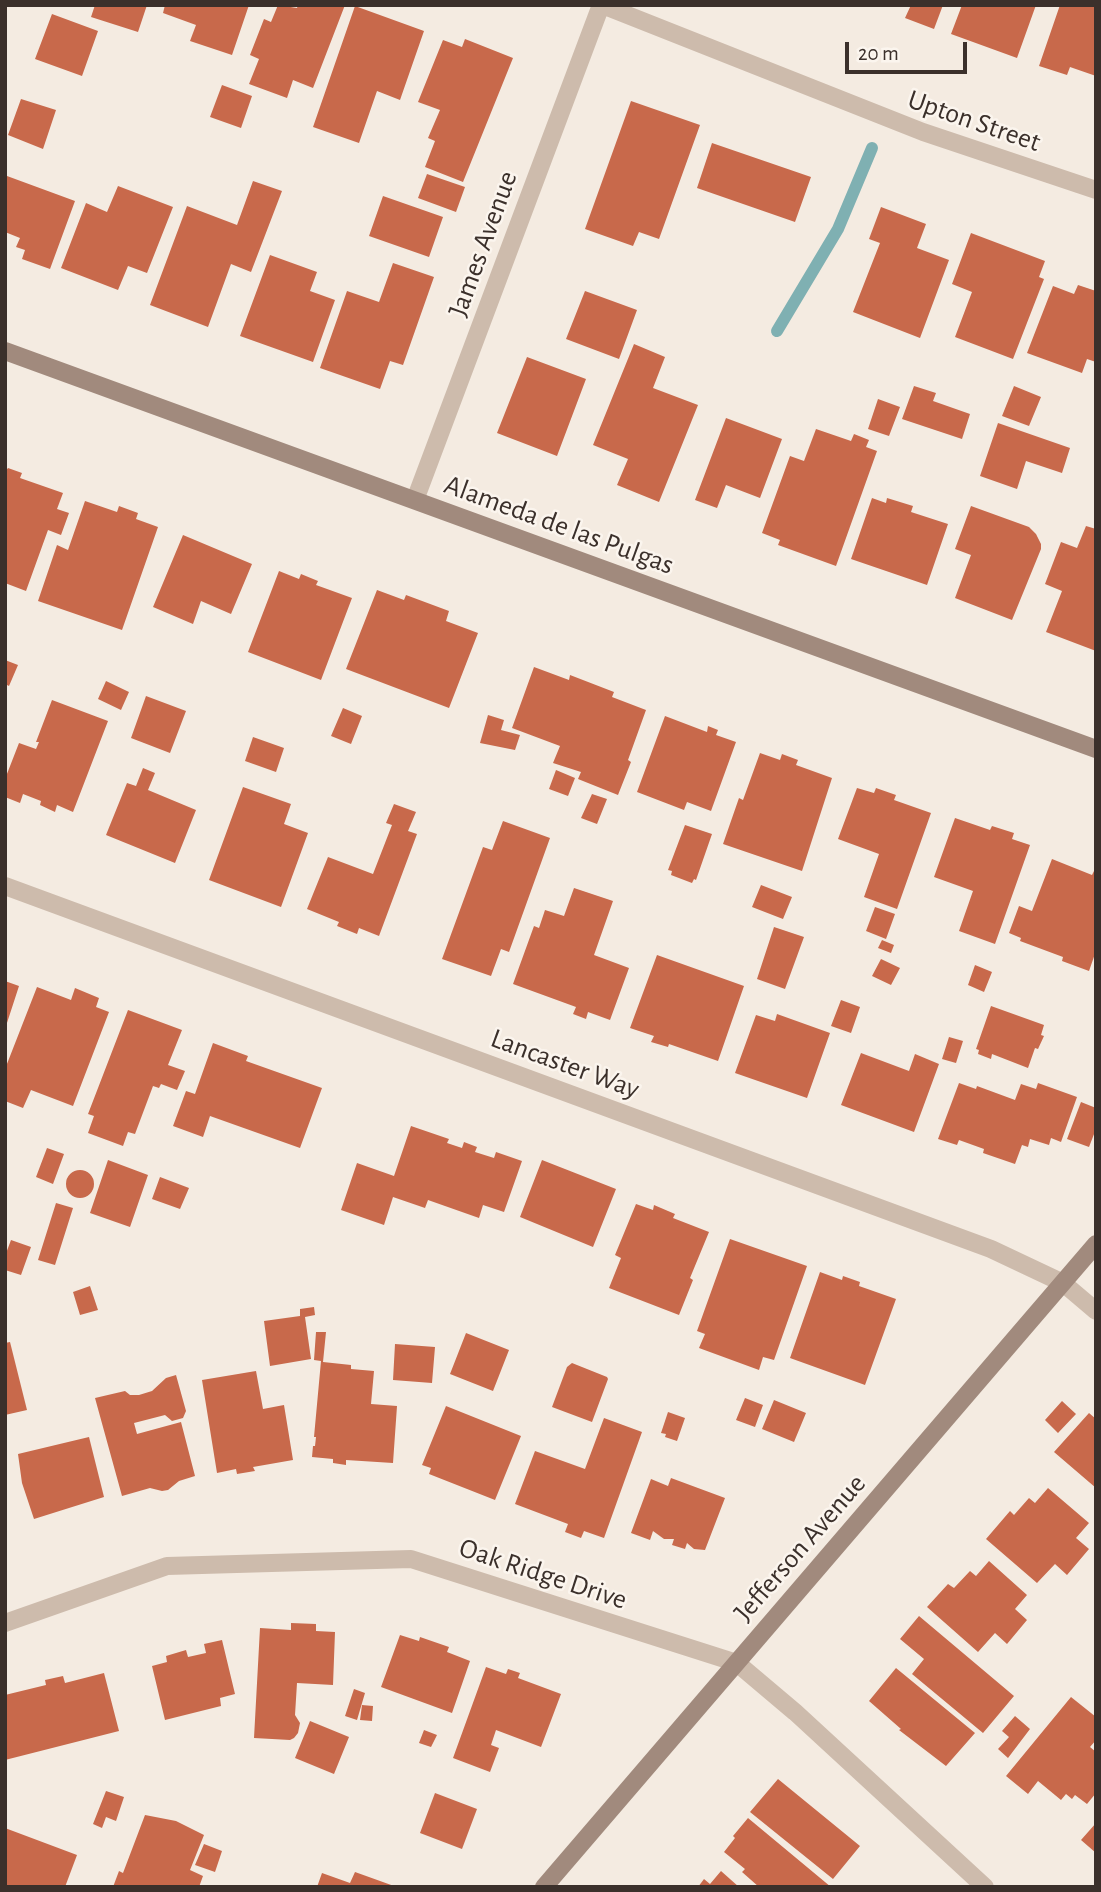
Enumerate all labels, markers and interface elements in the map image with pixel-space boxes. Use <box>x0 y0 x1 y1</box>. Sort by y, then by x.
scale bar <box>849 28 972 72</box>
text: 20 m <box>858 43 899 64</box>
street label: Upton Street <box>903 83 1045 159</box>
street label: James Avenue <box>441 167 525 321</box>
street label: Alameda de las Pulgas <box>440 468 678 582</box>
street label: Lancaster Way <box>486 1022 644 1106</box>
street label: Jefferson Avenue <box>727 1468 873 1628</box>
street label: Oak Ridge Drive <box>455 1531 631 1617</box>

